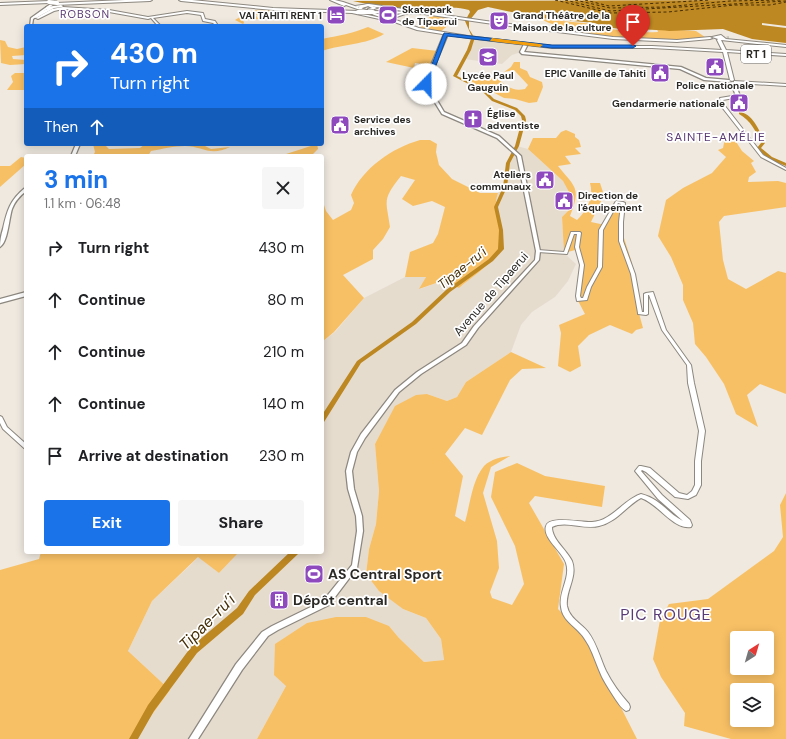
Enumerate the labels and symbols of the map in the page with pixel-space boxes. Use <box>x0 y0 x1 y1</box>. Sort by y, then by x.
place label: Skatepark de Tipaerui <box>402 3 457 28</box>
hotel icon: VAI TAHITI RENT 1 <box>325 4 347 26</box>
sports icon: Skatepark de Tipaerui <box>377 4 399 26</box>
pin <box>616 5 650 46</box>
district label: ROBSON <box>60 7 110 21</box>
place label: VAI TAHITI RENT 1 <box>239 9 322 22</box>
place label: Grand Théâtre de la Maison de la culture <box>513 9 612 34</box>
theatre icon: Grand Théâtre de la Maison de la culture <box>488 10 510 32</box>
road number: RT 1 <box>741 45 771 63</box>
school or university icon: Lycée Paul Gauguin <box>477 46 499 68</box>
public building icon: Police nationale <box>704 56 726 78</box>
public building icon: EPIC Vanille de Tahiti <box>649 62 671 84</box>
position arrow <box>405 63 447 105</box>
place label: EPIC Vanille de Tahiti <box>545 67 646 80</box>
place label: Lycée Paul Gauguin <box>462 69 514 94</box>
place label: Police nationale <box>676 79 754 92</box>
public building icon: Gendarmerie nationale <box>728 92 750 114</box>
place label: Gendarmerie nationale <box>612 97 725 110</box>
place label: Église adventiste <box>487 107 539 132</box>
church icon: Église adventiste <box>462 108 484 130</box>
place label: Service des archives <box>354 113 411 138</box>
public building icon: Service des archives <box>329 114 351 136</box>
district label: SAINTE-AMÉLIE <box>666 129 766 145</box>
place label: Ateliers communaux <box>470 168 531 193</box>
public building icon: Ateliers communaux <box>534 169 556 191</box>
place label: Direction de l'équipement <box>578 189 642 214</box>
public building icon: Direction de l'équipement <box>553 190 575 212</box>
water label: Tipae-ru’i <box>434 243 491 293</box>
street label: Avenue de Tipaerui <box>450 249 532 339</box>
sports icon: AS Central Sport <box>303 563 325 585</box>
place label: AS Central Sport <box>328 565 442 583</box>
water label: Tipae-ru’i <box>174 589 240 655</box>
building icon: Dépôt central <box>268 589 290 611</box>
place label: Dépôt central <box>293 591 387 609</box>
district label: PIC ROUGE <box>620 604 712 625</box>
north arrow <box>730 631 774 675</box>

